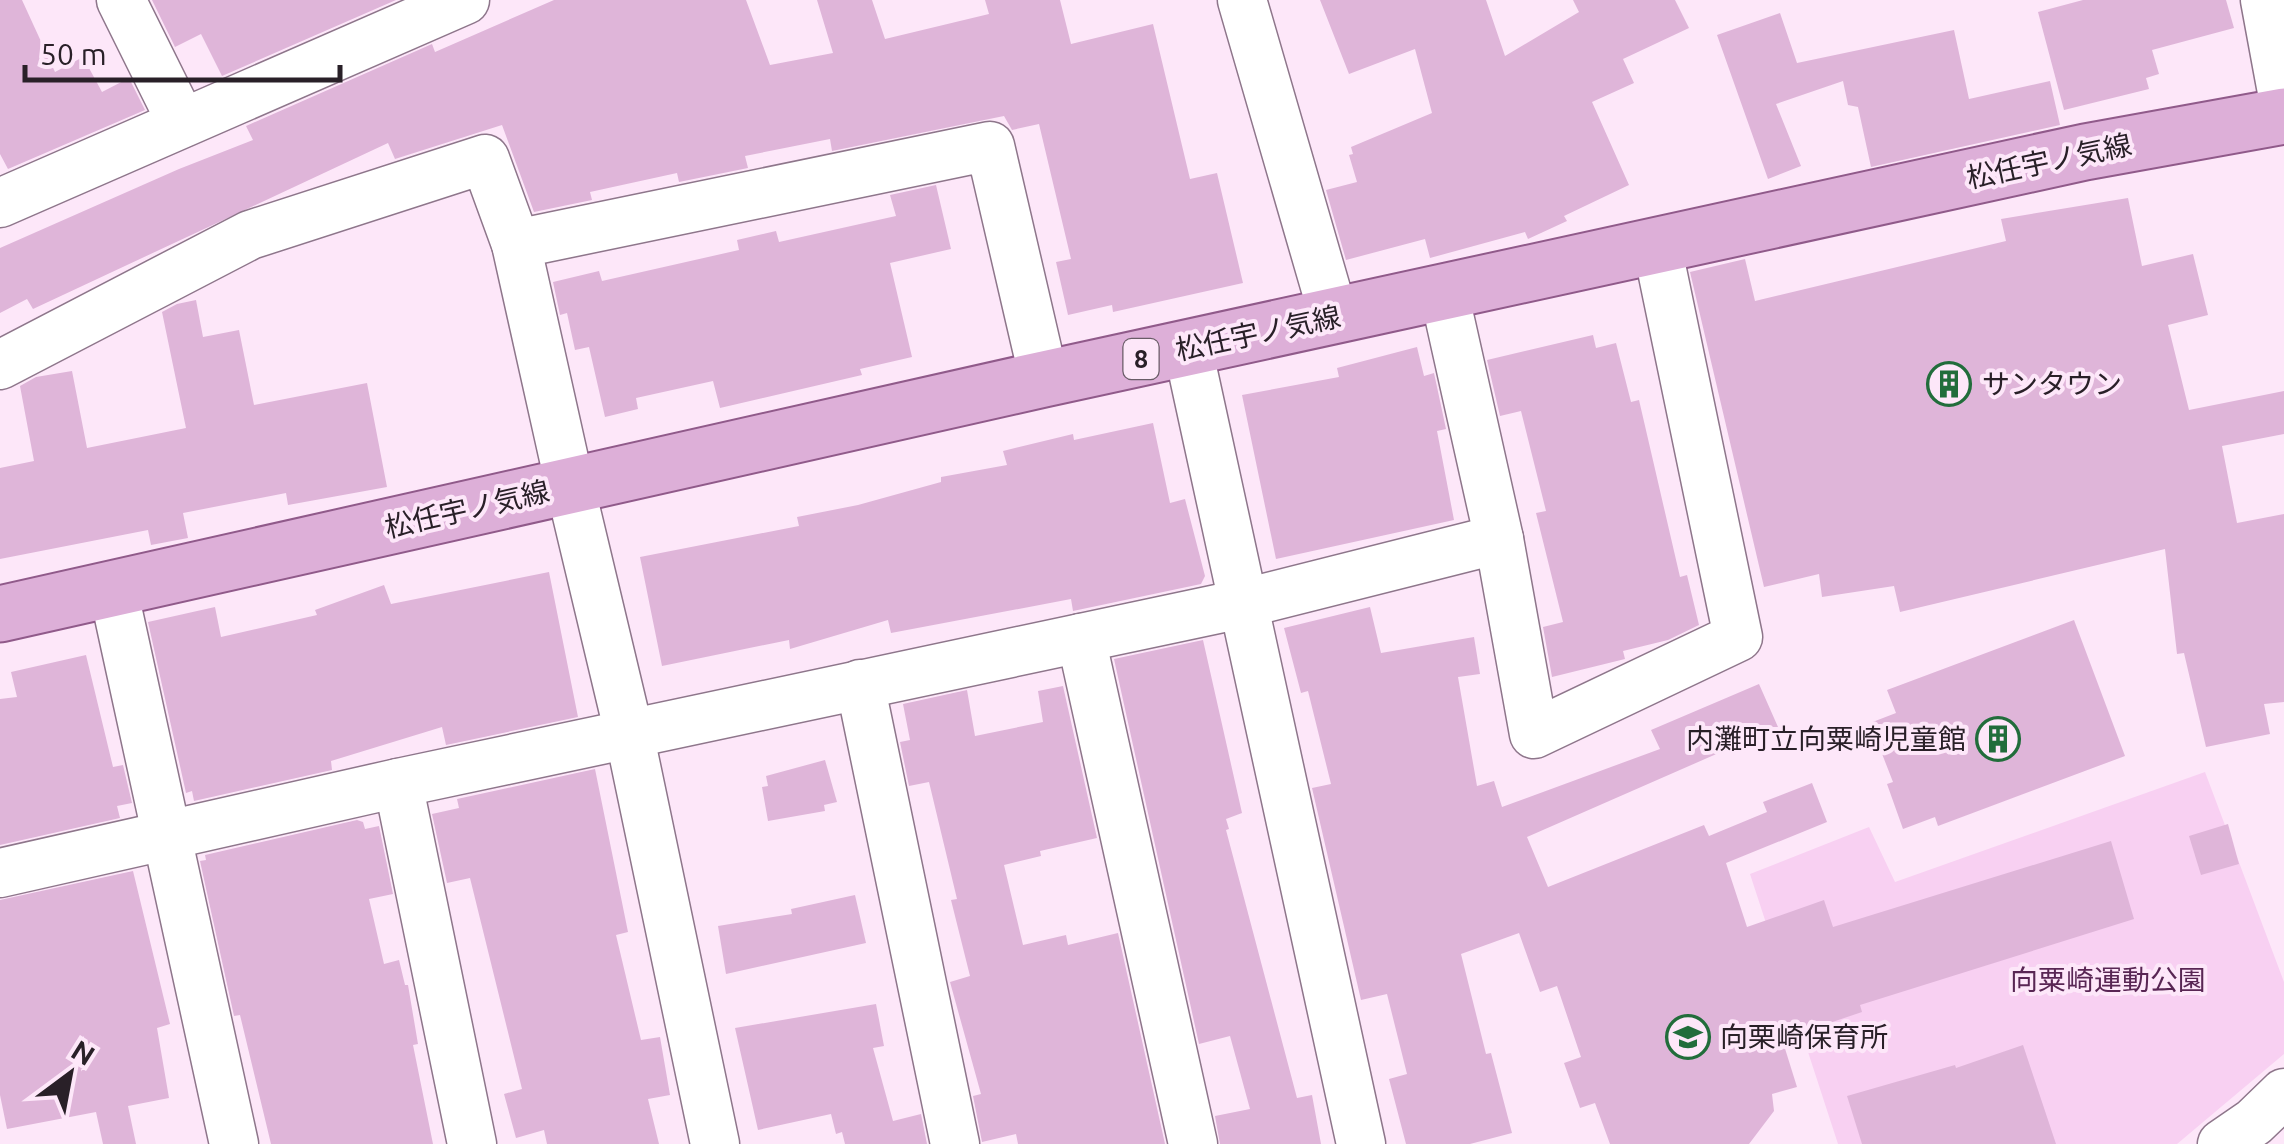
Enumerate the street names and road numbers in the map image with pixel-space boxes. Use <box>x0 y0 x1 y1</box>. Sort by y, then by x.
street label: 松任宇ノ気線 <box>1964 128 2134 193</box>
street label: 松任宇ノ気線 <box>1173 300 1343 365</box>
road number: 8 <box>1124 339 1158 379</box>
street label: 松任宇ノ気線 <box>382 475 552 543</box>

